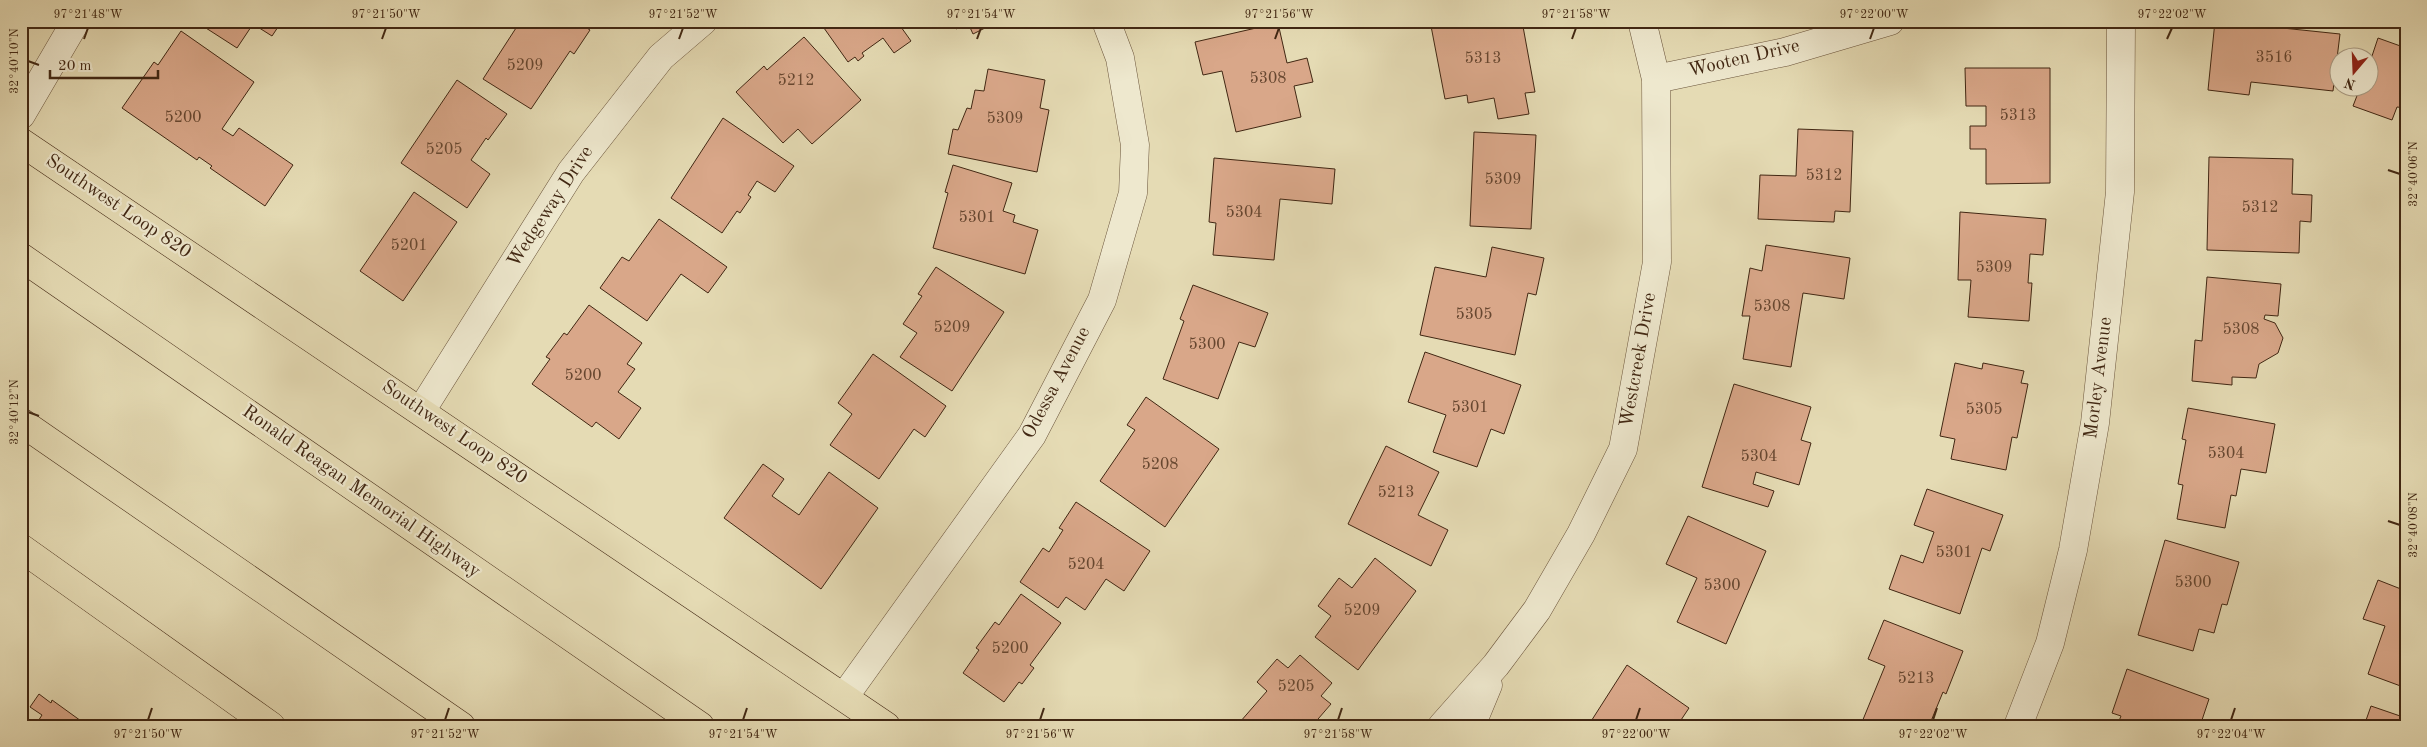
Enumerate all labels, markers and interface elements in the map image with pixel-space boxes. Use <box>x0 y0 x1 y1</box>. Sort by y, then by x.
text: 97°21'50"W <box>351 8 421 21</box>
text: 97°21'52"W <box>648 8 718 21</box>
text: 97°21'54"W <box>946 8 1016 21</box>
text: 97°21'56"W <box>1244 8 1314 21</box>
text: 97°21'58"W <box>1541 8 1611 21</box>
text: 97°21'48"W <box>53 9 123 21</box>
text: 97°22'00"W <box>1839 9 1909 21</box>
text: 97°22'02"W <box>2137 9 2207 21</box>
text: 32°40'10"N <box>9 28 21 94</box>
street label: Wooten Drive <box>1686 37 1802 81</box>
scale bar <box>50 48 158 80</box>
north arrow <box>2330 48 2380 98</box>
house number: 3516 <box>2255 50 2293 66</box>
house number: 5313 <box>1464 51 1502 67</box>
house number: 5209 <box>506 58 544 74</box>
text: 20 m <box>58 59 92 74</box>
house number: 5308 <box>1249 71 1287 87</box>
house number: 5212 <box>777 73 815 89</box>
text: N <box>2342 75 2357 92</box>
house number: 5313 <box>1999 108 2037 124</box>
house number: 5200 <box>164 110 202 126</box>
house number: 5309 <box>986 111 1024 127</box>
text: 32°40'06"N <box>2408 141 2420 207</box>
house number: 5205 <box>425 142 463 158</box>
street label: Wedgeway Drive <box>505 143 597 271</box>
street label: Southwest Loop 820 <box>42 151 194 263</box>
house number: 5312 <box>1805 168 1843 184</box>
house number: 5309 <box>1484 172 1522 188</box>
house number: 5312 <box>2241 200 2279 216</box>
house number: 5304 <box>1225 205 1263 221</box>
house number: 5301 <box>958 210 996 226</box>
house number: 5201 <box>390 238 428 254</box>
house number: 5309 <box>1975 260 2013 276</box>
street label: Westcreek Drive <box>1618 291 1660 429</box>
house number: 5308 <box>1753 299 1791 315</box>
house number: 5305 <box>1455 307 1493 323</box>
street label: Morley Avenue <box>2082 316 2116 440</box>
house number: 5209 <box>933 320 971 336</box>
house number: 5308 <box>2222 322 2260 338</box>
street label: Odessa Avenue <box>1020 324 1094 442</box>
house number: 5300 <box>1188 337 1226 353</box>
house number: 5200 <box>564 368 602 384</box>
street label: Southwest Loop 820 <box>378 377 530 489</box>
text: 32°40'12"N <box>9 379 21 445</box>
house number: 5301 <box>1451 400 1489 416</box>
street label: Ronald Reagan Memorial Highway <box>238 402 484 582</box>
house number: 5305 <box>1965 402 2003 418</box>
house number: 5304 <box>2207 446 2245 462</box>
house number: 5304 <box>1740 449 1778 465</box>
house number: 5208 <box>1141 457 1179 473</box>
house number: 5213 <box>1377 485 1415 501</box>
text: 32°40'08"N <box>2408 492 2420 558</box>
house number: 5301 <box>1935 545 1973 561</box>
house number: 5204 <box>1067 557 1105 573</box>
house number: 5300 <box>2174 575 2212 591</box>
house number: 5300 <box>1703 578 1741 594</box>
house number: 5209 <box>1343 603 1381 619</box>
house number: 5200 <box>991 641 1029 657</box>
house number: 5213 <box>1897 671 1935 687</box>
house number: 5205 <box>1277 679 1315 695</box>
text: 97°21'50"W <box>113 728 183 741</box>
text: 97°21'52"W <box>410 728 480 741</box>
text: 97°21'54"W <box>708 728 778 741</box>
text: 97°21'56"W <box>1005 728 1075 741</box>
text: 97°21'58"W <box>1303 728 1373 741</box>
text: 97°22'00"W <box>1601 729 1671 741</box>
text: 97°22'02"W <box>1898 729 1968 741</box>
text: 97°22'04"W <box>2196 729 2266 741</box>

